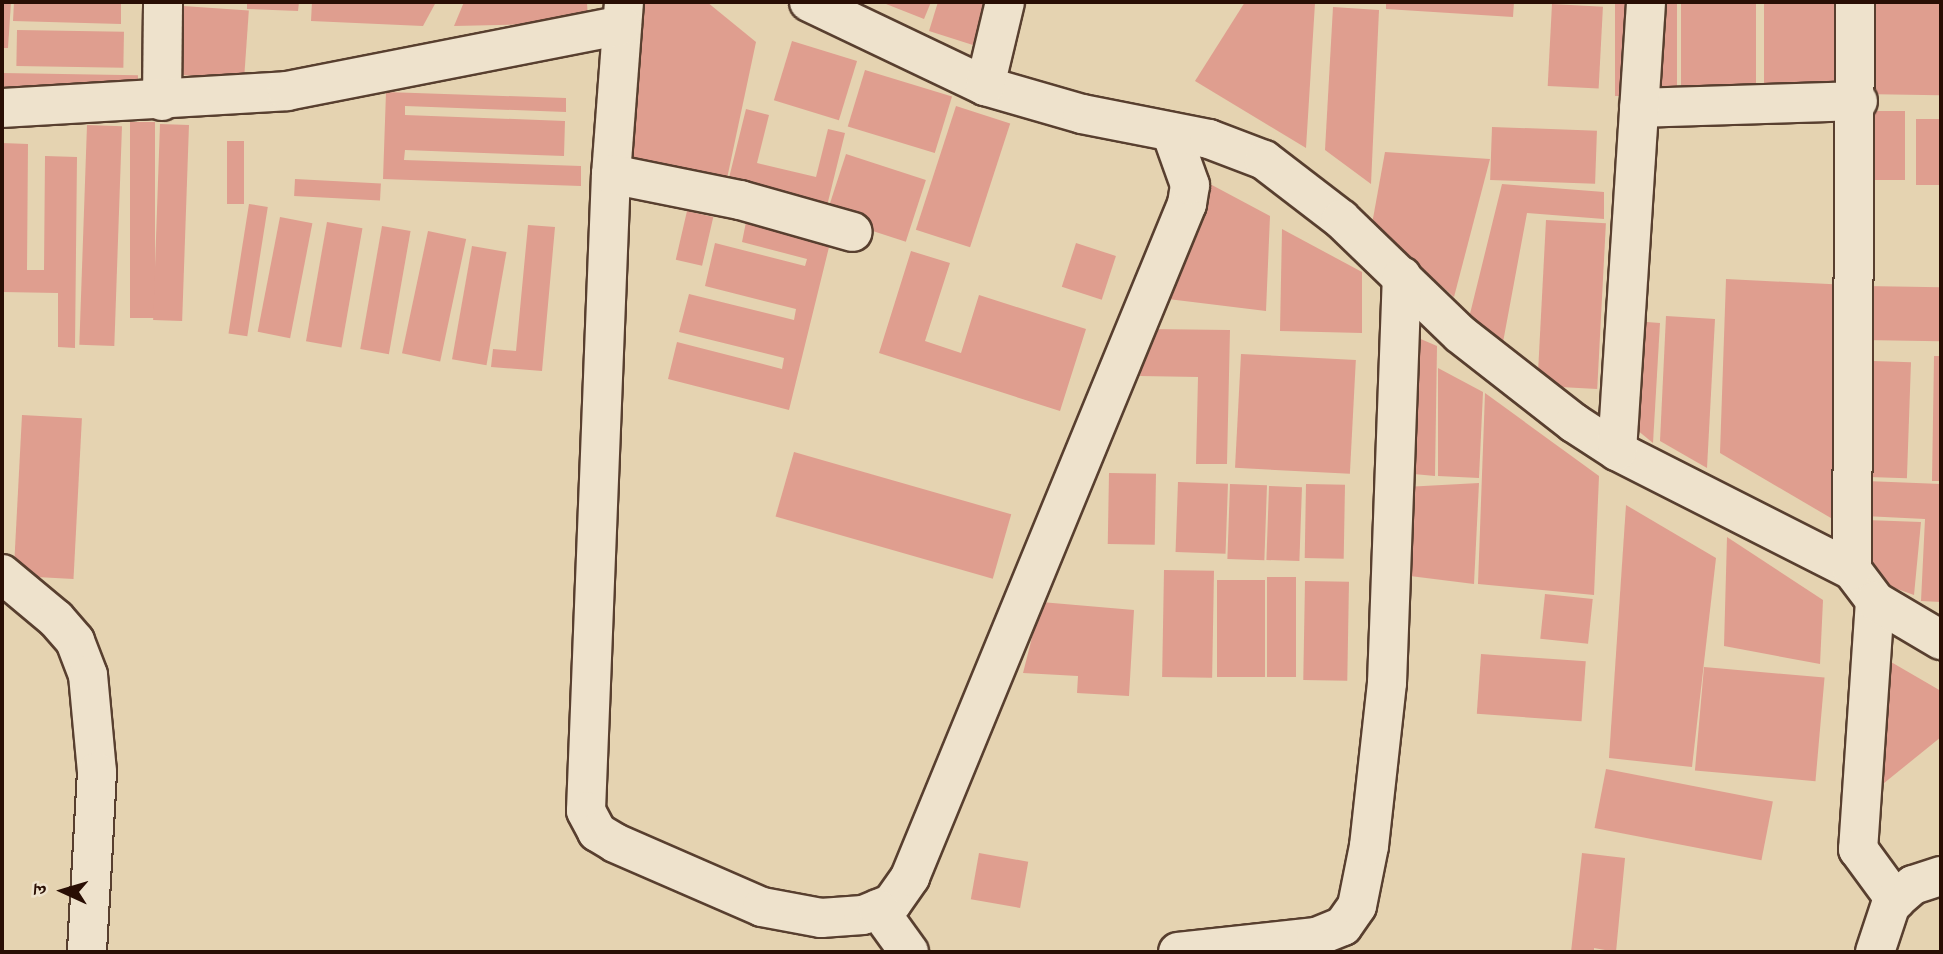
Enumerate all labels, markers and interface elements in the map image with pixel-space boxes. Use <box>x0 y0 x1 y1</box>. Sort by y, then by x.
north arrow <box>28 856 98 926</box>
text: उ <box>32 884 51 895</box>

